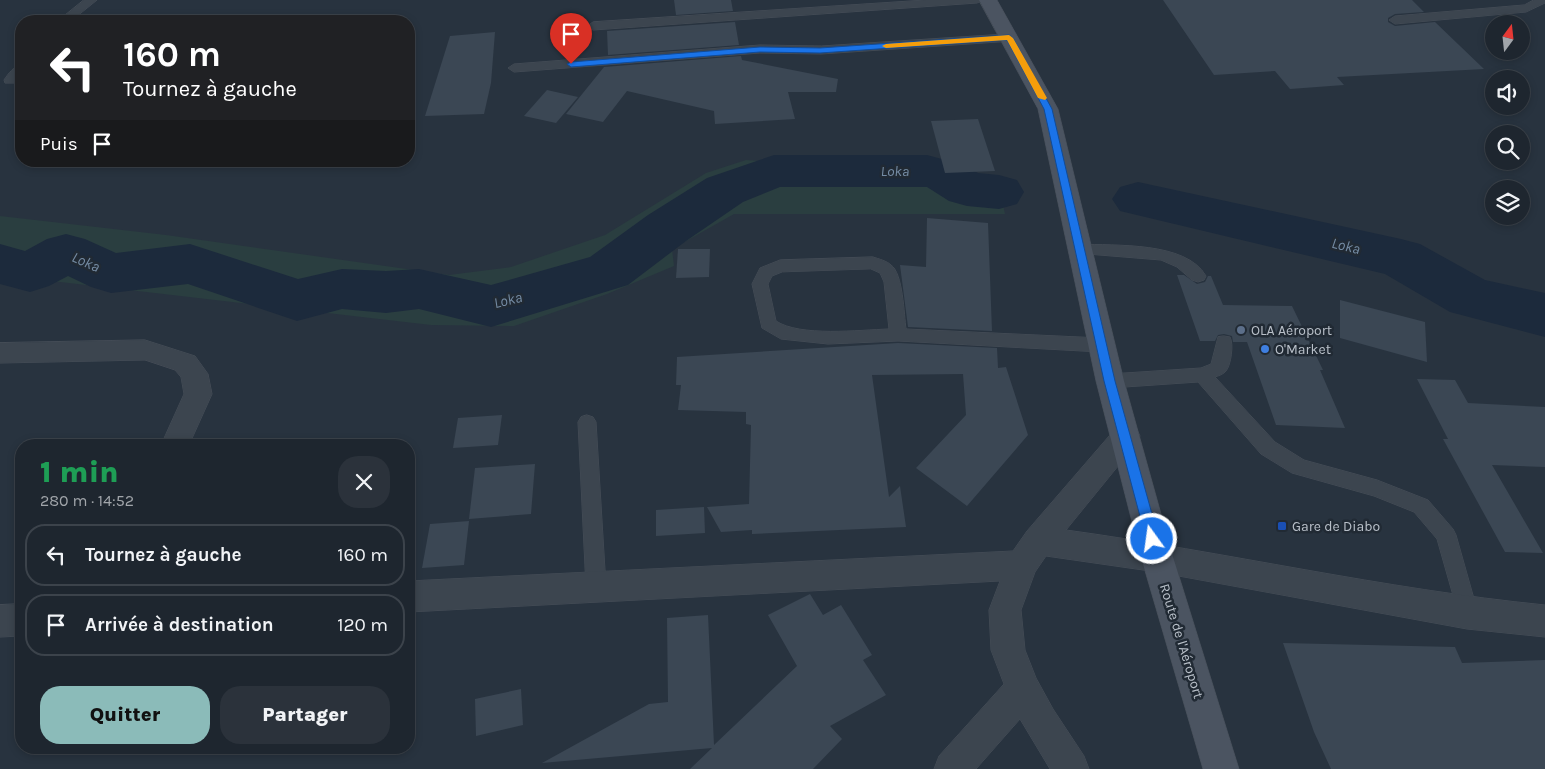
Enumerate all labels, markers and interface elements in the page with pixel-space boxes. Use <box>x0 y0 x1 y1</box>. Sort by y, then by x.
pin <box>550 13 592 64</box>
north arrow <box>1485 15 1530 60</box>
map controls <box>1485 15 1530 225</box>
icon: arrive <box>557 20 585 48</box>
text: 160 m <box>123 34 221 75</box>
icon: left <box>40 35 105 100</box>
button: sound <box>1485 70 1530 115</box>
text: Tournez à gauche <box>123 76 297 102</box>
button: search <box>1485 125 1530 170</box>
icon: arrive <box>88 130 116 158</box>
text: Puis <box>40 133 78 155</box>
water label: Loka <box>881 162 909 180</box>
button: layers <box>1485 180 1530 225</box>
water label: Loka <box>1330 234 1362 258</box>
water label: Loka <box>69 248 103 276</box>
water label: Loka <box>492 288 524 312</box>
place label: OLA Aéroport <box>1251 322 1332 339</box>
marker: OLA Aéroport <box>1235 324 1247 336</box>
place label: O'Market <box>1275 341 1331 358</box>
marker: O'Market <box>1259 343 1271 355</box>
text: 1 min <box>40 454 119 490</box>
button: close <box>338 456 390 508</box>
text: 280 m · 14:52 <box>40 491 134 510</box>
position arrow <box>1125 512 1177 564</box>
place label: Gare de Diabo <box>1292 518 1380 535</box>
marker: Gare de Diabo <box>1276 520 1288 532</box>
icon: left <box>42 541 70 569</box>
text: Tournez à gauche <box>85 544 242 566</box>
text: 160 m <box>337 544 388 566</box>
street label: Route de l'Aéroport <box>1156 582 1207 701</box>
icon: arrive <box>42 611 70 639</box>
text: Arrivée à destination <box>85 614 274 636</box>
text: 120 m <box>337 614 388 636</box>
button: Quitter <box>40 686 210 744</box>
button: Partager <box>220 686 390 744</box>

